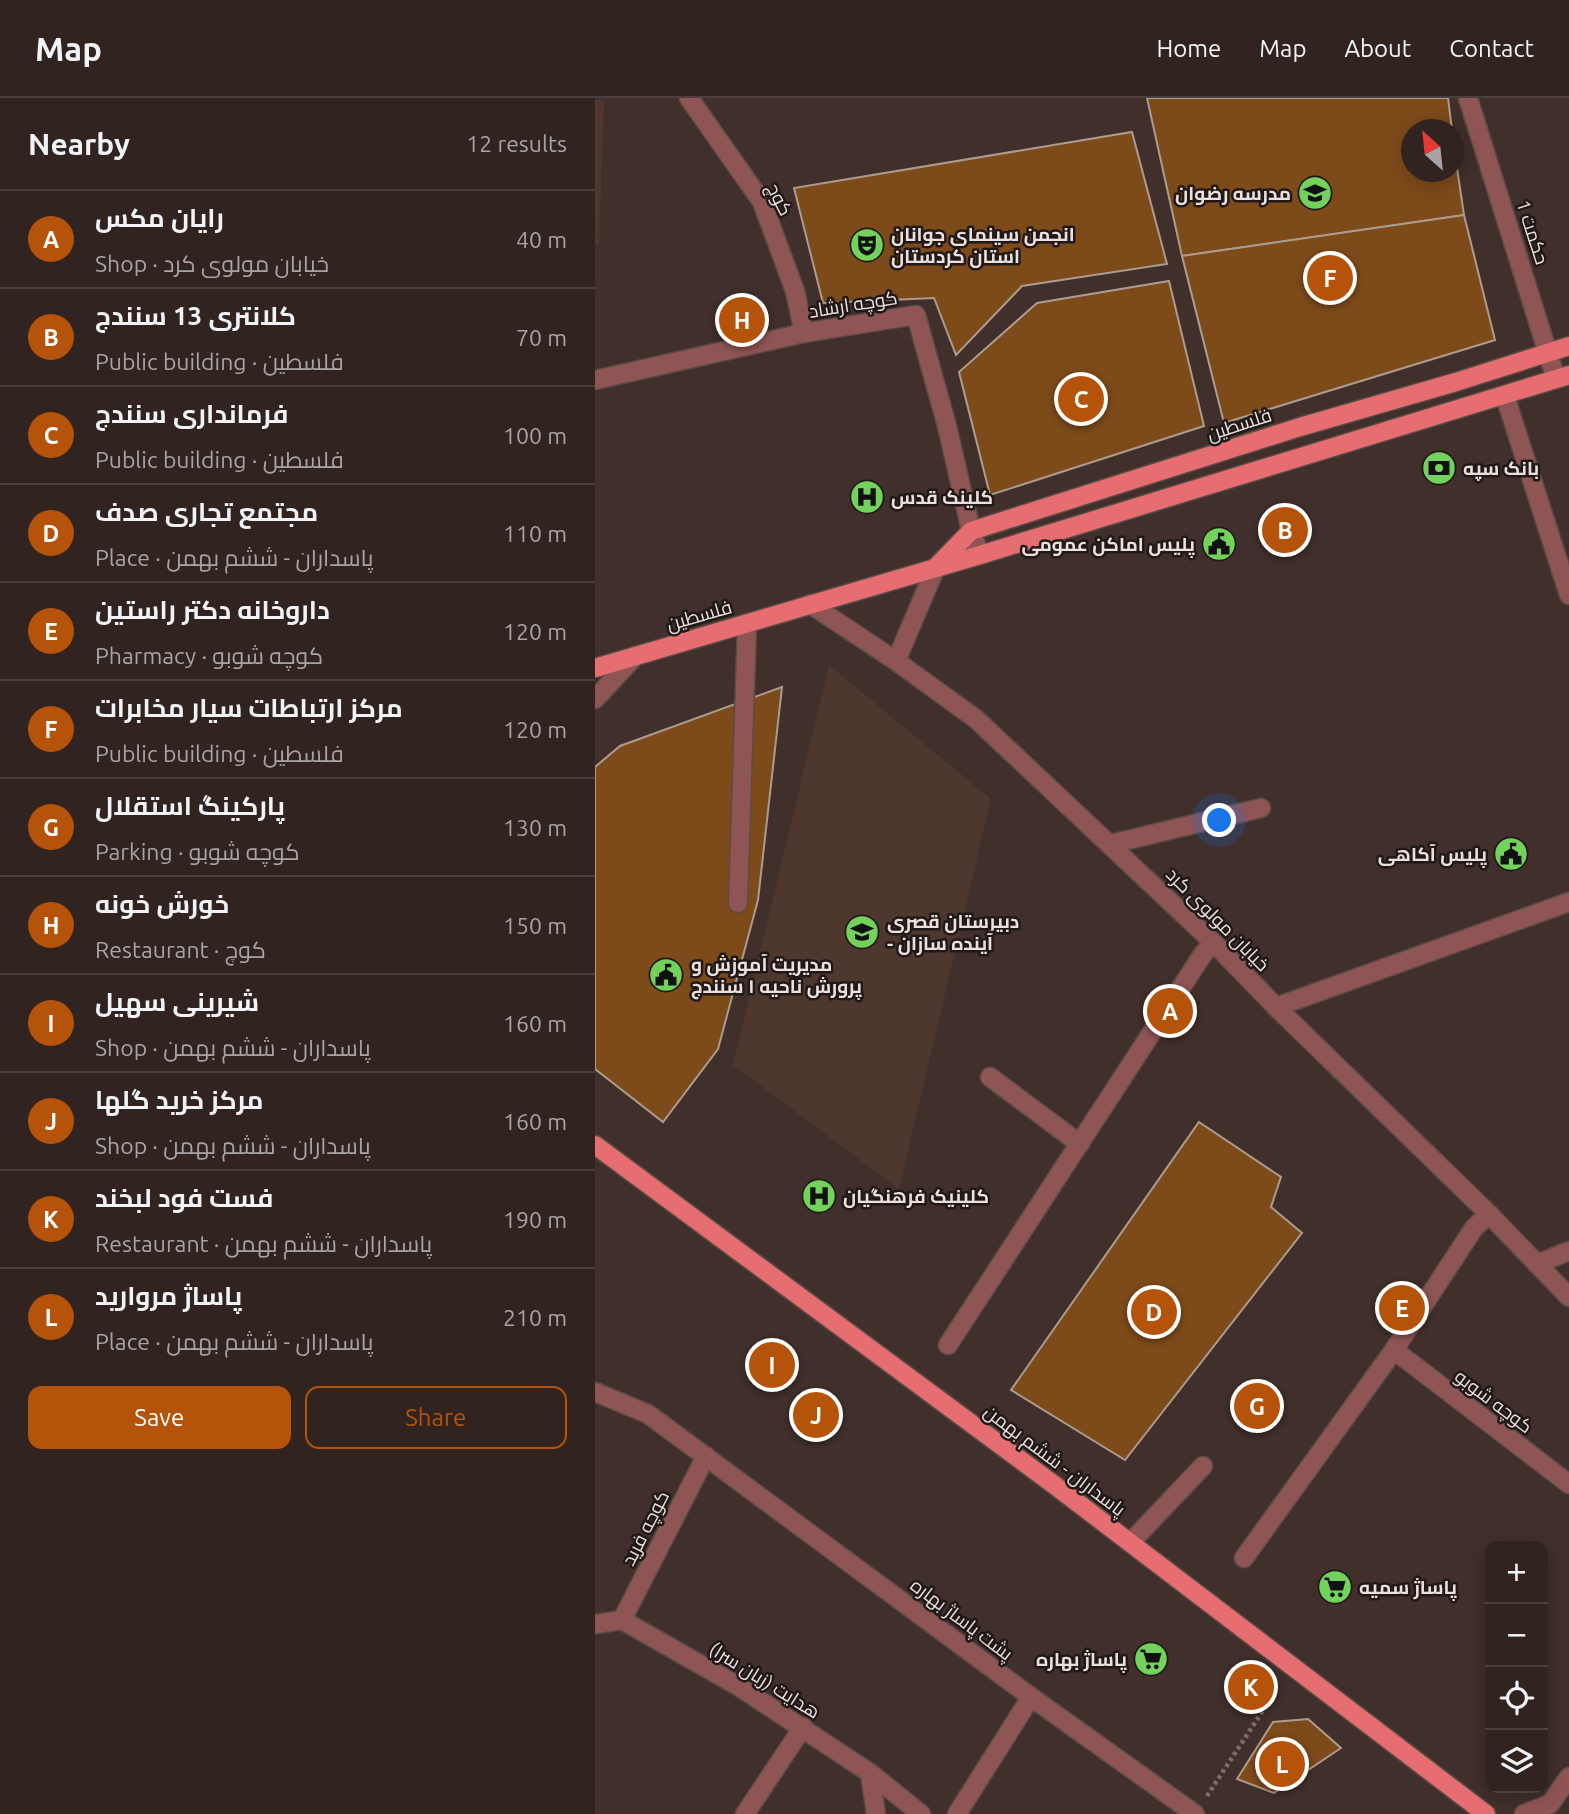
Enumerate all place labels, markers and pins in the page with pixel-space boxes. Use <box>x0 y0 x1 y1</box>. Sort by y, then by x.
school or university icon: مدرسه رضوان <box>1296 174 1334 212</box>
place label: مدرسه رضوان <box>1175 182 1291 205</box>
place label: انجمن سینمای جوانان استان کردستان <box>891 223 1075 268</box>
theatre icon: انجمن سینمای جوانان استان کردستان <box>848 226 886 264</box>
pin: F <box>1307 252 1353 304</box>
pin: H <box>719 294 765 346</box>
pin: C <box>1058 373 1104 425</box>
bank icon: بانک سپه <box>1420 449 1458 487</box>
place label: بانک سپه <box>1463 457 1539 481</box>
hospital icon: کلینک قدس <box>848 478 886 516</box>
place label: کلینک قدس <box>891 486 993 509</box>
pin: B <box>1262 504 1308 556</box>
public building icon: پلیس اماکن عمومی <box>1200 525 1238 563</box>
place label: پلیس اماکن عمومی <box>1022 533 1195 558</box>
public building icon: پلیس آکاهی <box>1492 835 1530 873</box>
place label: پلیس آکاهی <box>1378 843 1487 868</box>
place label: دبیرستان قصری - آینده سازان <box>887 910 1019 956</box>
school or university icon: دبیرستان قصری - آینده سازان <box>843 913 881 951</box>
place label: مدیریت آموزش و پرورش ناحیه ۱ سنندج <box>691 953 862 1000</box>
public building icon: مدیریت آموزش و پرورش ناحیه ۱ سنندج <box>647 956 685 994</box>
pin: A <box>1147 985 1193 1037</box>
hospital icon: کلینیک فرهنگیان <box>800 1177 838 1215</box>
place label: کلینیک فرهنگیان <box>843 1185 989 1208</box>
pin: E <box>1379 1282 1425 1334</box>
pin: D <box>1131 1286 1177 1338</box>
pin: I <box>749 1339 795 1391</box>
pin: G <box>1234 1380 1280 1432</box>
pin: J <box>793 1389 839 1441</box>
supermarket icon: پاساژ سمیه <box>1316 1568 1354 1606</box>
place label: پاساژ سمیه <box>1359 1576 1457 1601</box>
supermarket icon: پاساژ بهاره <box>1132 1640 1170 1678</box>
place label: پاساژ بهاره <box>1036 1648 1127 1673</box>
pin: K <box>1228 1661 1274 1713</box>
pin: L <box>1259 1738 1305 1790</box>

